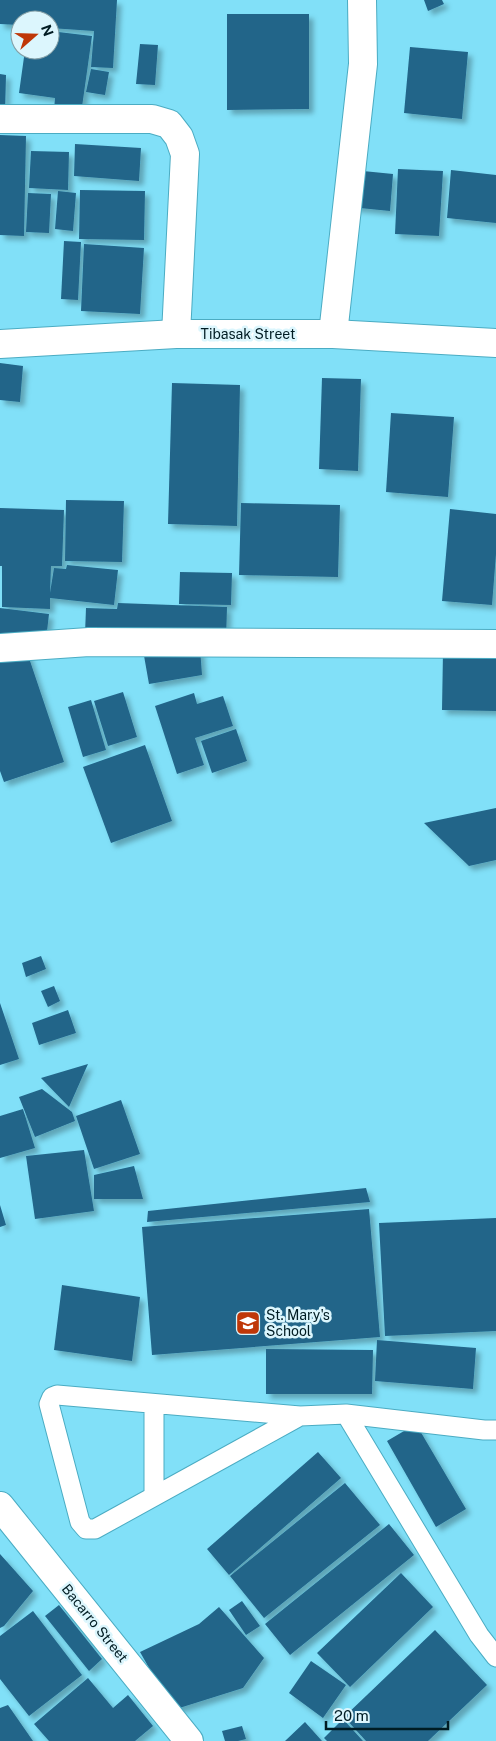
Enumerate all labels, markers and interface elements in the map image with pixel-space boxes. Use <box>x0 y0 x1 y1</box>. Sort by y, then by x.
north arrow <box>10 10 60 60</box>
text: N <box>38 23 57 38</box>
street label: Tibasak Street <box>201 326 295 342</box>
place label: St. Mary's School <box>266 1307 330 1339</box>
school or university icon: St. Mary's School <box>235 1310 261 1336</box>
street label: Bacarro Street <box>59 1581 131 1665</box>
scale bar <box>326 1698 448 1730</box>
text: 20 m <box>334 1707 369 1724</box>

